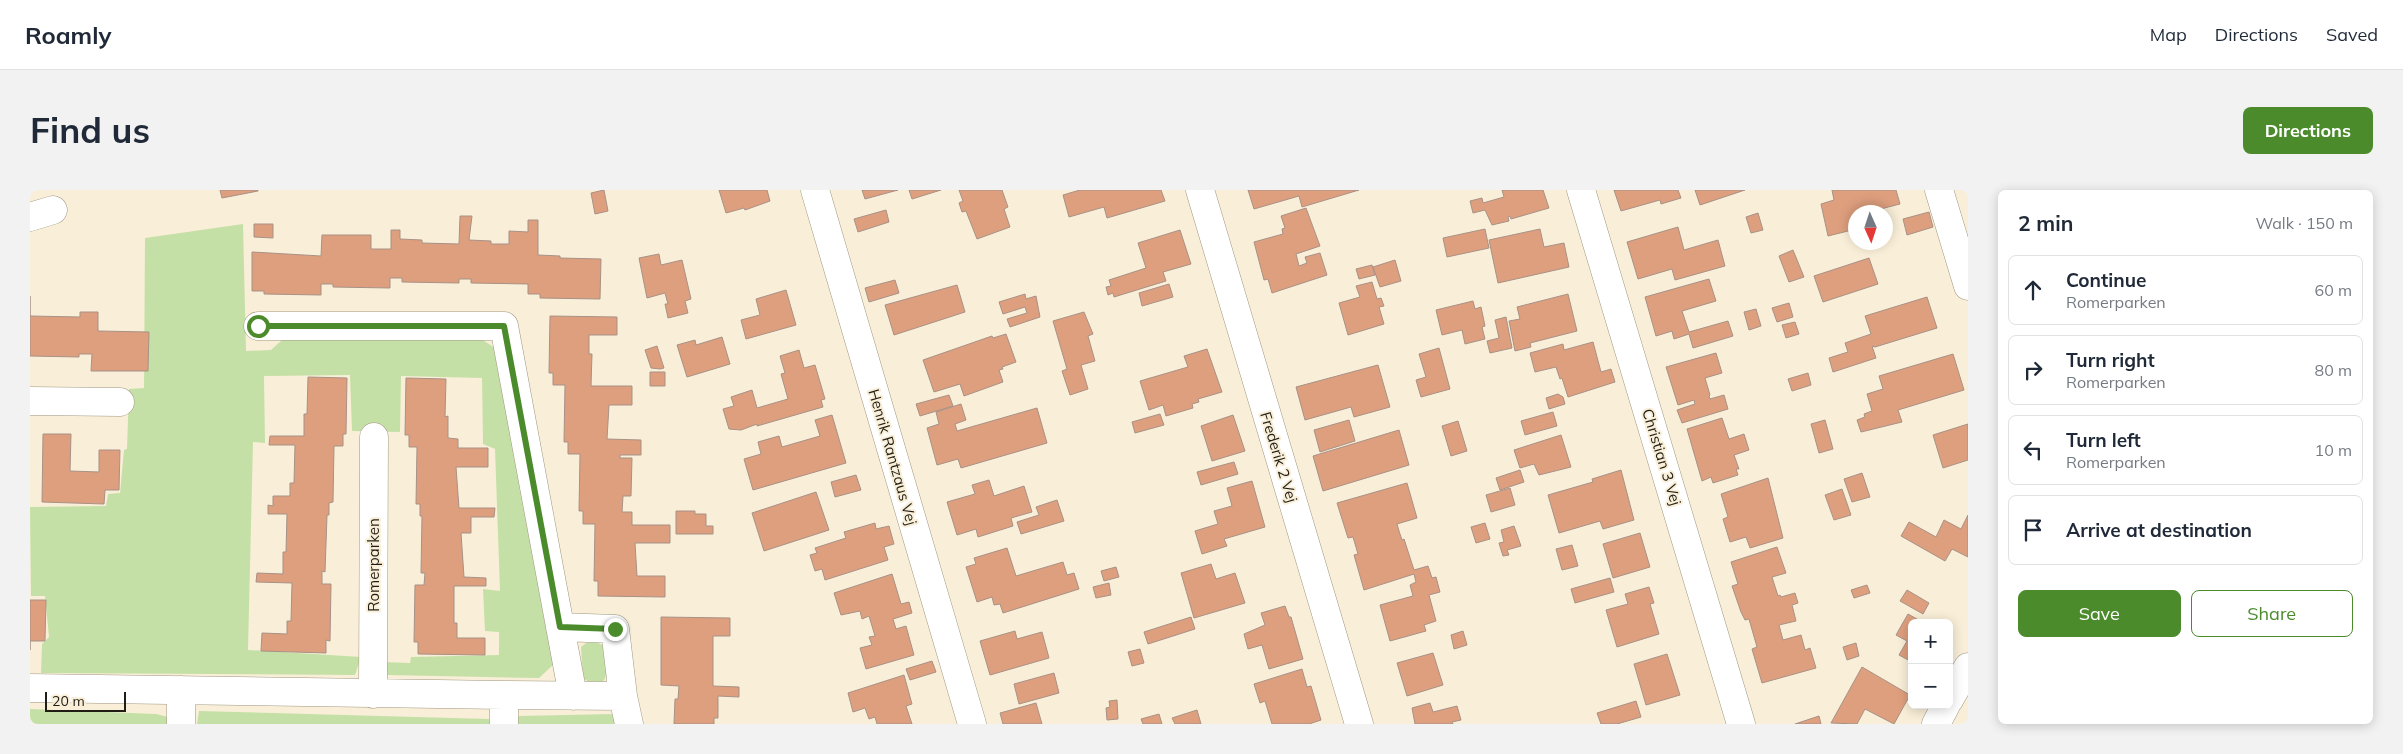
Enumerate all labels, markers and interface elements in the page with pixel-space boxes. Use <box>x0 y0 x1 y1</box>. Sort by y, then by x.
text: Roamly <box>25 20 112 50</box>
text: Map <box>2150 23 2187 46</box>
text: Directions <box>2215 23 2298 46</box>
text: Saved <box>2326 23 2378 46</box>
button: Directions <box>2243 107 2373 154</box>
text: Find us <box>30 108 150 152</box>
north arrow <box>1848 205 1893 250</box>
text: 2 min <box>2018 210 2073 236</box>
text: Walk · 150 m <box>2255 213 2353 233</box>
text: Continue <box>2066 268 2146 292</box>
icon: ahead <box>2019 276 2047 304</box>
text: 60 m <box>2315 280 2352 300</box>
text: Romerparken <box>2066 292 2166 312</box>
route start <box>247 315 270 338</box>
text: Turn right <box>2066 348 2155 372</box>
icon: right <box>2019 356 2047 384</box>
text: 80 m <box>2315 360 2352 380</box>
text: Romerparken <box>2066 372 2166 392</box>
street label: Henrik Rantzaus Vej <box>864 387 922 527</box>
street label: Christian 3 Vej <box>1638 406 1686 508</box>
street label: Frederik 2 Vej <box>1256 409 1302 505</box>
text: Turn left <box>2066 428 2141 452</box>
icon: left <box>2019 436 2047 464</box>
text: 10 m <box>2315 440 2352 460</box>
text: Romerparken <box>2066 452 2166 472</box>
icon: arrive <box>2019 516 2047 544</box>
street label: Romerparken <box>364 518 383 612</box>
text: Arrive at destination <box>2066 518 2252 542</box>
button: Save <box>2018 590 2181 637</box>
button: Share <box>2191 590 2353 637</box>
route end <box>604 618 627 641</box>
map controls <box>1908 619 1953 709</box>
button: + <box>1908 619 1953 664</box>
button: − <box>1908 664 1953 709</box>
scale bar <box>45 689 126 712</box>
text: 20 m <box>52 692 85 710</box>

